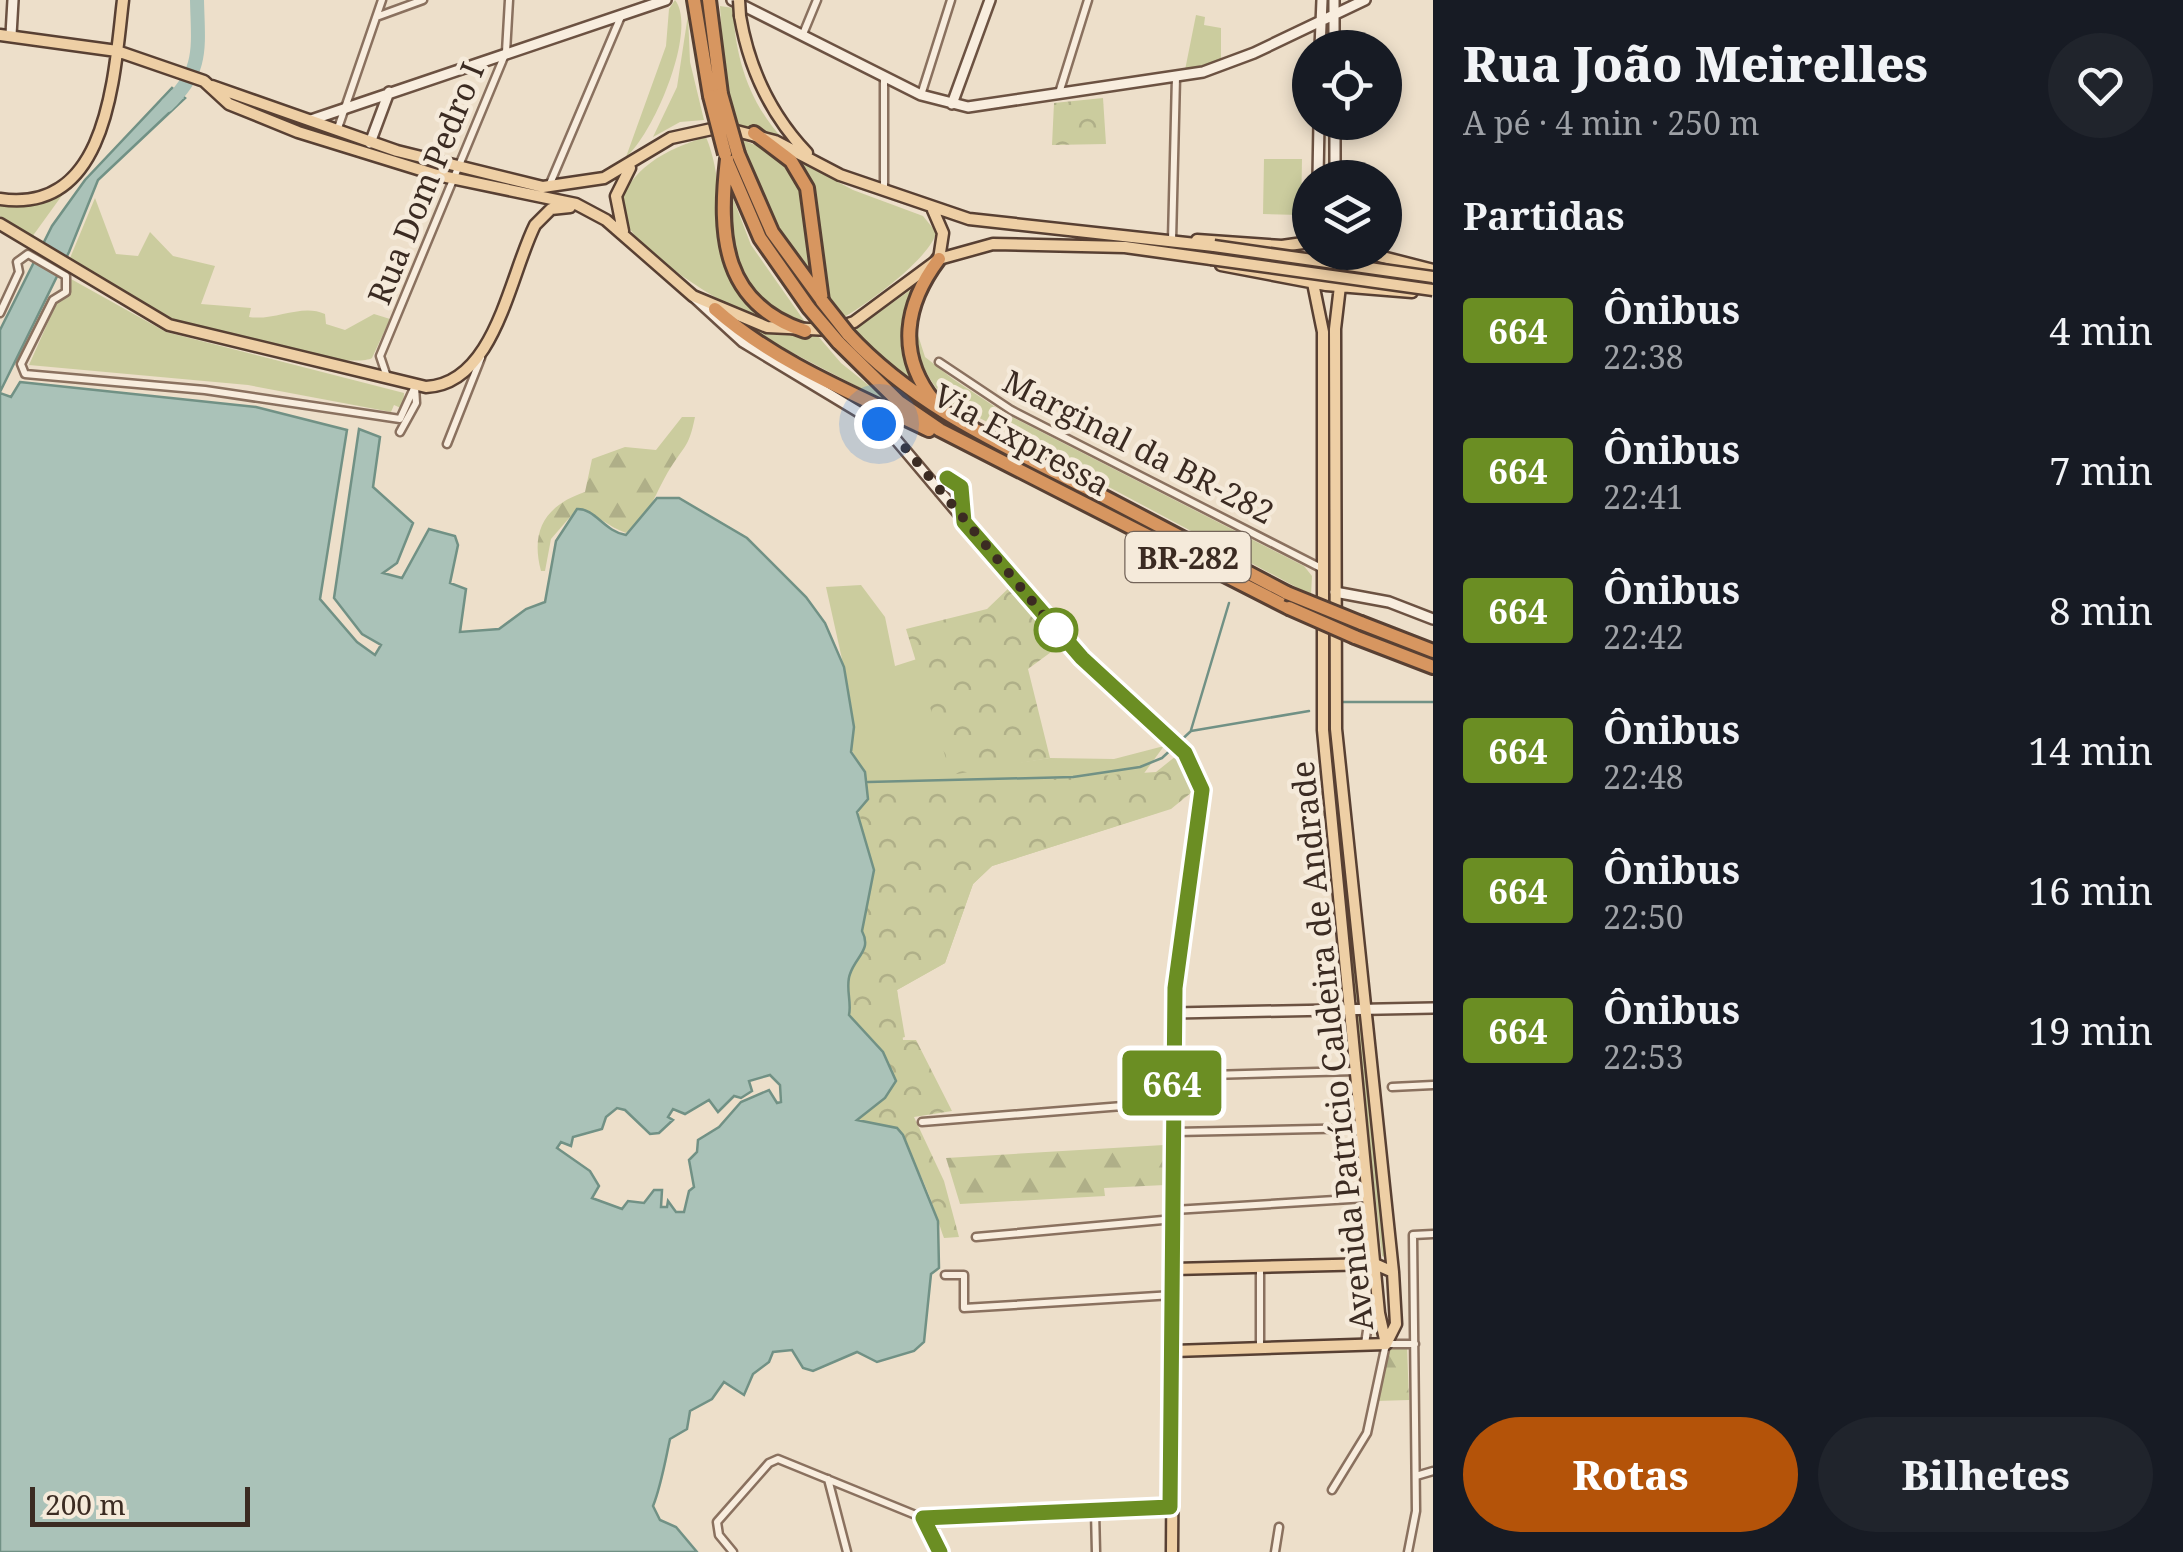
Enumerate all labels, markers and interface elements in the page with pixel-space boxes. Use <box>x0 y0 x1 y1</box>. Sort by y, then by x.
map controls <box>1292 30 1402 270</box>
button: locate <box>1292 30 1402 140</box>
text: Rua João Meirelles <box>1463 31 1928 96</box>
button: heart <box>2048 33 2153 138</box>
street label: Rua Dom Pedro I <box>357 56 493 310</box>
text: A pé · 4 min · 250 m <box>1463 101 1759 144</box>
button: layers <box>1292 160 1402 270</box>
text: Partidas <box>1463 189 1624 241</box>
text: Ônibus <box>1603 283 1740 335</box>
text: 4 min <box>2049 304 2153 356</box>
text: 664 <box>1488 307 1548 354</box>
text: 22:38 <box>1603 335 1684 378</box>
street label: Marginal da BR-282 <box>996 359 1282 533</box>
street label: Via Expressa <box>926 373 1118 505</box>
your location <box>854 399 904 449</box>
text: Ônibus <box>1603 423 1740 475</box>
text: 7 min <box>2049 444 2153 496</box>
text: 664 <box>1488 447 1548 494</box>
text: 22:41 <box>1603 475 1684 518</box>
road number: BR-282 <box>1126 532 1250 582</box>
text: Ônibus <box>1603 563 1740 615</box>
text: 8 min <box>2049 584 2153 636</box>
text: 664 <box>1488 587 1548 634</box>
unlabelled marker <box>1035 609 1077 651</box>
text: 22:42 <box>1603 615 1684 658</box>
text: Ônibus <box>1603 703 1740 755</box>
text: 14 min <box>2028 724 2153 776</box>
text: 664 <box>1488 727 1548 774</box>
text: 22:48 <box>1603 755 1684 798</box>
street label: Avenida Patrício Caldeira de Andrade <box>1280 759 1382 1333</box>
text: Ônibus <box>1603 843 1740 895</box>
text: 16 min <box>2028 864 2153 916</box>
text: 664 <box>1488 867 1548 914</box>
text: 22:50 <box>1603 895 1684 938</box>
text: Ônibus <box>1603 983 1740 1035</box>
text: 19 min <box>2028 1004 2153 1056</box>
text: 664 <box>1488 1007 1548 1054</box>
text: 22:53 <box>1603 1035 1684 1078</box>
line badge: 664 <box>1114 1050 1230 1116</box>
text: 664 <box>1142 1060 1202 1107</box>
button: Rotas <box>1463 1417 1798 1532</box>
button: Bilhetes <box>1818 1417 2153 1532</box>
scale bar <box>30 1482 250 1526</box>
text: 200 m <box>45 1485 126 1523</box>

